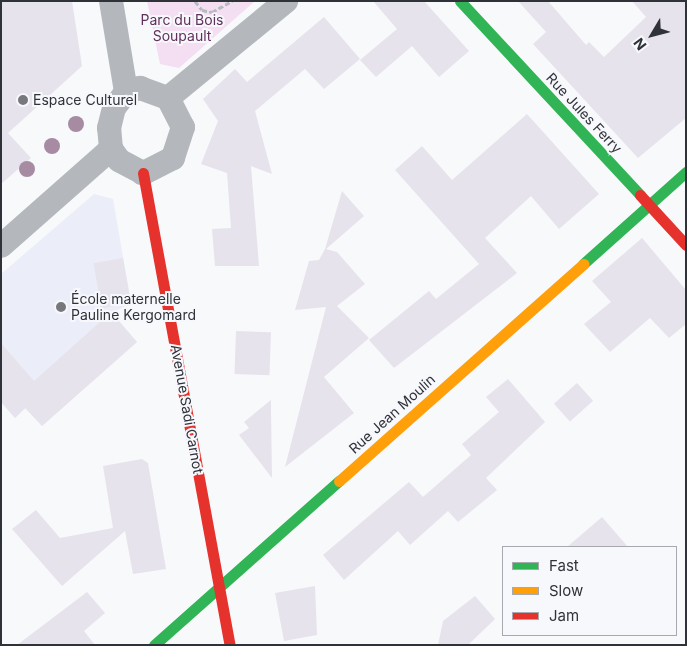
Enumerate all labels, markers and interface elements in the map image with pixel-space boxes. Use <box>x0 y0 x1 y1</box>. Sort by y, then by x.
north arrow <box>627 10 677 60</box>
park label: Parc du Bois Soupault <box>141 12 223 44</box>
text: N <box>630 35 650 54</box>
street label: Rue Jules Ferry <box>543 70 625 156</box>
place label: Espace Culturel <box>33 92 137 108</box>
marker: Espace Culturel <box>17 94 29 106</box>
place label: École maternelle Pauline Kergomard <box>71 291 196 324</box>
marker: École maternelle Pauline Kergomard <box>55 301 67 313</box>
street label: Avenue Sadi Carnot <box>167 343 207 475</box>
street label: Rue Jean Moulin <box>345 371 439 457</box>
legend <box>502 546 677 636</box>
text: Fast <box>549 556 579 575</box>
text: Slow <box>549 581 583 600</box>
text: Jam <box>549 606 579 625</box>

